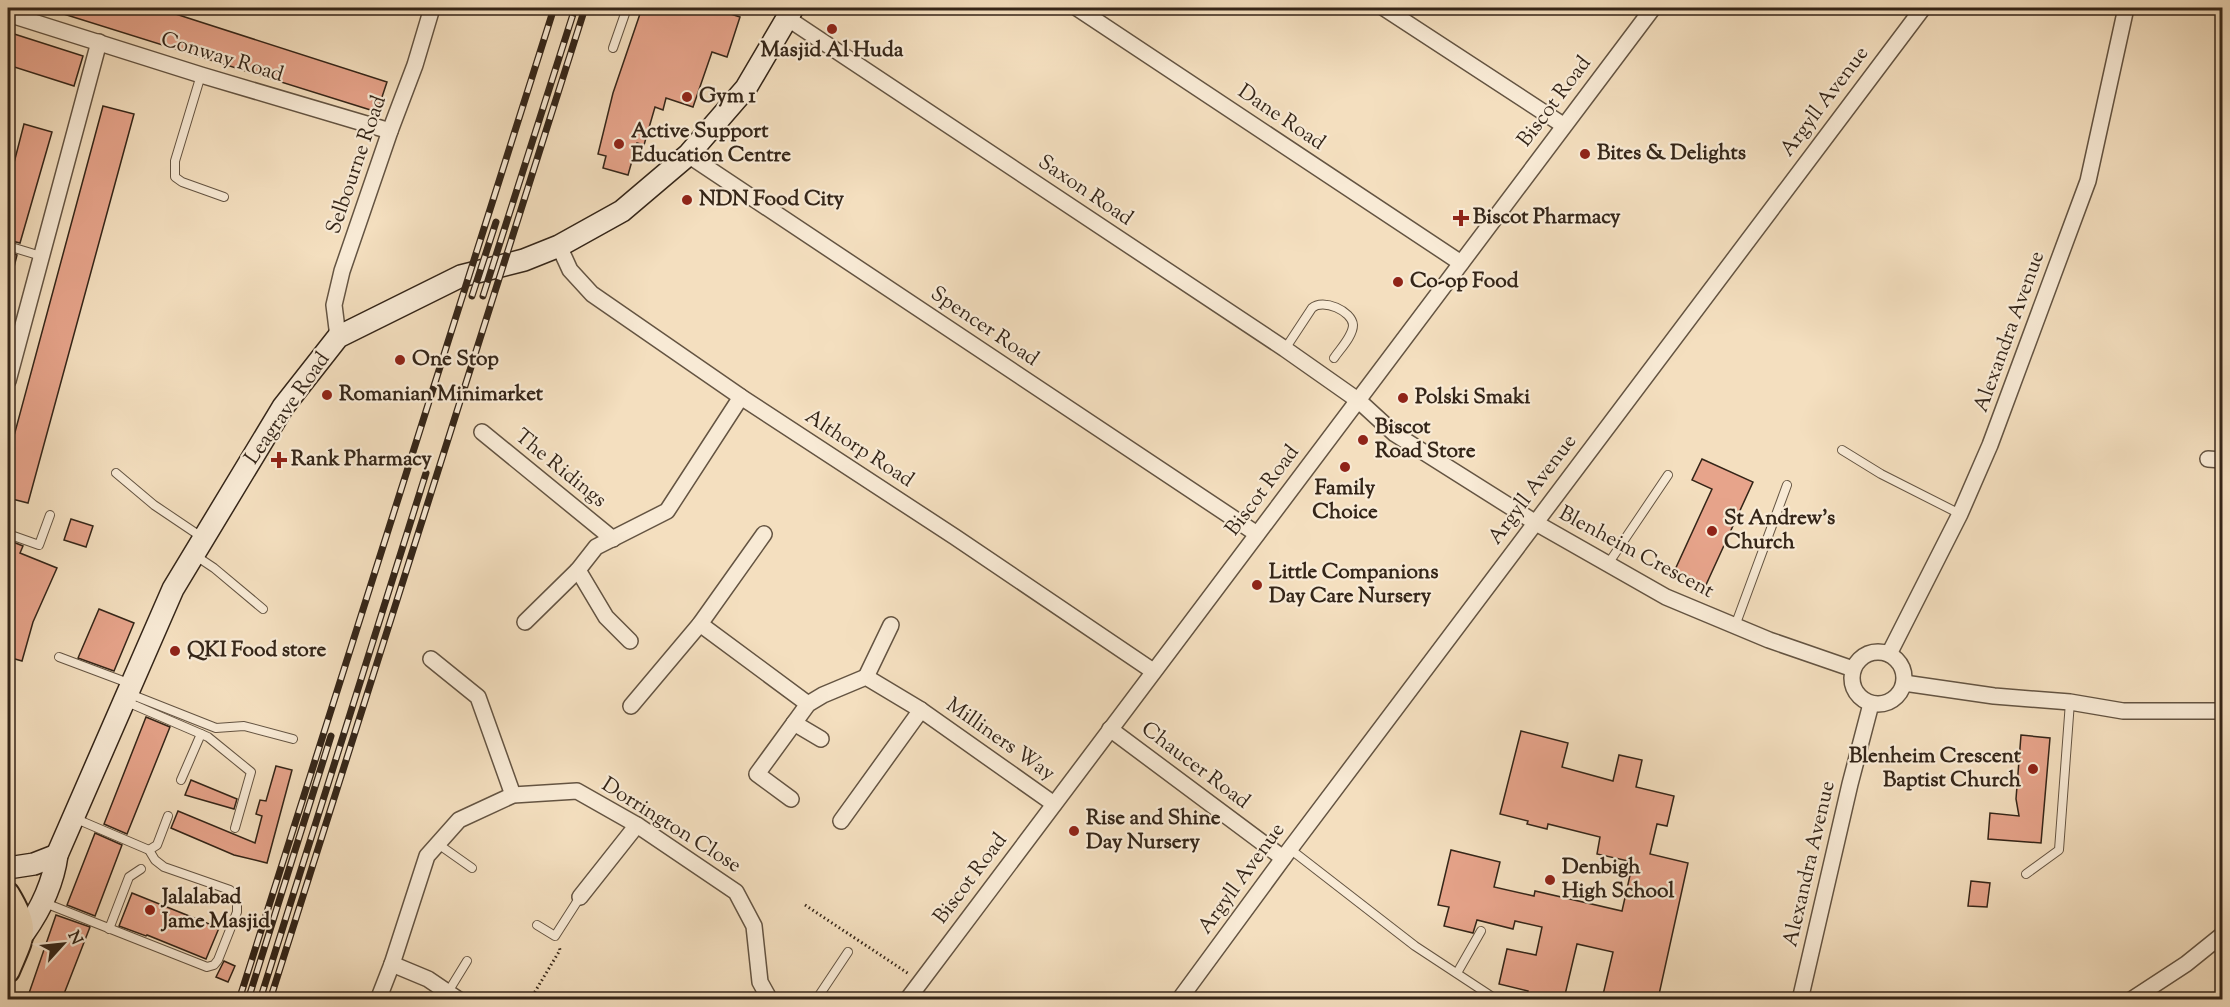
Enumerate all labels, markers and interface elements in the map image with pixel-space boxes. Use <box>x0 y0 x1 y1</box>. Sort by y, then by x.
marker: Masjid Al Huda <box>825 22 839 36</box>
street label: Conway Road <box>157 25 287 91</box>
place label: Masjid Al Huda <box>761 36 904 66</box>
street label: Argyll Avenue <box>1773 40 1877 164</box>
street label: Biscot Road <box>1511 50 1599 154</box>
street label: Dane Road <box>1231 78 1331 158</box>
place label: Gym 1 <box>699 82 756 112</box>
marker: Gym 1 <box>680 90 694 104</box>
street label: Selbourne Road <box>319 92 395 238</box>
place label: Active Support Education Centre <box>631 117 791 171</box>
marker: Active Support Education Centre <box>612 137 626 151</box>
place label: Bites & Delights <box>1597 139 1746 169</box>
marker: Bites & Delights <box>1578 147 1592 161</box>
street label: Saxon Road <box>1031 148 1139 234</box>
place label: NDN Food City <box>699 185 845 215</box>
marker: NDN Food City <box>680 193 694 207</box>
place label: Biscot Pharmacy <box>1473 203 1621 233</box>
marker: Biscot Pharmacy <box>1454 211 1468 225</box>
street label: Alexandra Avenue <box>1967 247 2053 417</box>
place label: Co-op Food <box>1410 267 1519 297</box>
marker: Co-op Food <box>1391 275 1405 289</box>
street label: Spencer Road <box>924 280 1044 374</box>
place label: One Stop <box>412 345 499 375</box>
street label: Leagrave Road <box>238 347 338 471</box>
marker: One Stop <box>393 353 407 367</box>
place label: Romanian Minimarket <box>339 380 544 410</box>
place label: Polski Smaki <box>1415 383 1530 413</box>
marker: Romanian Minimarket <box>320 388 334 402</box>
marker: Polski Smaki <box>1396 391 1410 405</box>
street label: Althorp Road <box>799 402 920 496</box>
place label: Biscot Road Store <box>1375 413 1476 467</box>
street label: The Ridings <box>508 423 612 515</box>
street label: Argyll Avenue <box>1481 428 1585 552</box>
marker: Biscot Road Store <box>1356 433 1370 447</box>
street label: Biscot Road <box>1219 439 1307 543</box>
place label: Rank Pharmacy <box>291 445 432 475</box>
marker: Rank Pharmacy <box>272 453 286 467</box>
marker: Family Choice <box>1338 460 1352 474</box>
place label: Family Choice <box>1312 474 1378 528</box>
street label: Blenheim Crescent <box>1553 499 1719 607</box>
place label: St Andrew's Church <box>1724 504 1835 558</box>
marker: St Andrew's Church <box>1705 524 1719 538</box>
place label: Little Companions Day Care Nursery <box>1269 558 1439 612</box>
marker: Little Companions Day Care Nursery <box>1250 578 1264 592</box>
place label: QKI Food store <box>187 636 327 666</box>
marker: QKI Food store <box>168 644 182 658</box>
street label: Milliners Way <box>939 691 1061 789</box>
street label: Chaucer Road <box>1134 715 1256 817</box>
place label: Blenheim Crescent Baptist Church <box>1849 742 2022 796</box>
marker: Blenheim Crescent Baptist Church <box>2026 762 2040 776</box>
street label: Dorrington Close <box>595 771 747 881</box>
street label: Alexandra Avenue <box>1776 778 1844 950</box>
place label: Rise and Shine Day Nursery <box>1086 804 1221 858</box>
street label: Argyll Avenue <box>1191 817 1293 941</box>
marker: Rise and Shine Day Nursery <box>1067 824 1081 838</box>
street label: Biscot Road <box>927 827 1015 931</box>
place label: Denbigh High School <box>1562 853 1674 907</box>
marker: Denbigh High School <box>1543 873 1557 887</box>
place label: Jalalabad Jame Masjid <box>160 883 270 937</box>
marker: Jalalabad Jame Masjid <box>143 903 157 917</box>
north arrow <box>33 914 93 974</box>
text: N <box>61 927 87 949</box>

